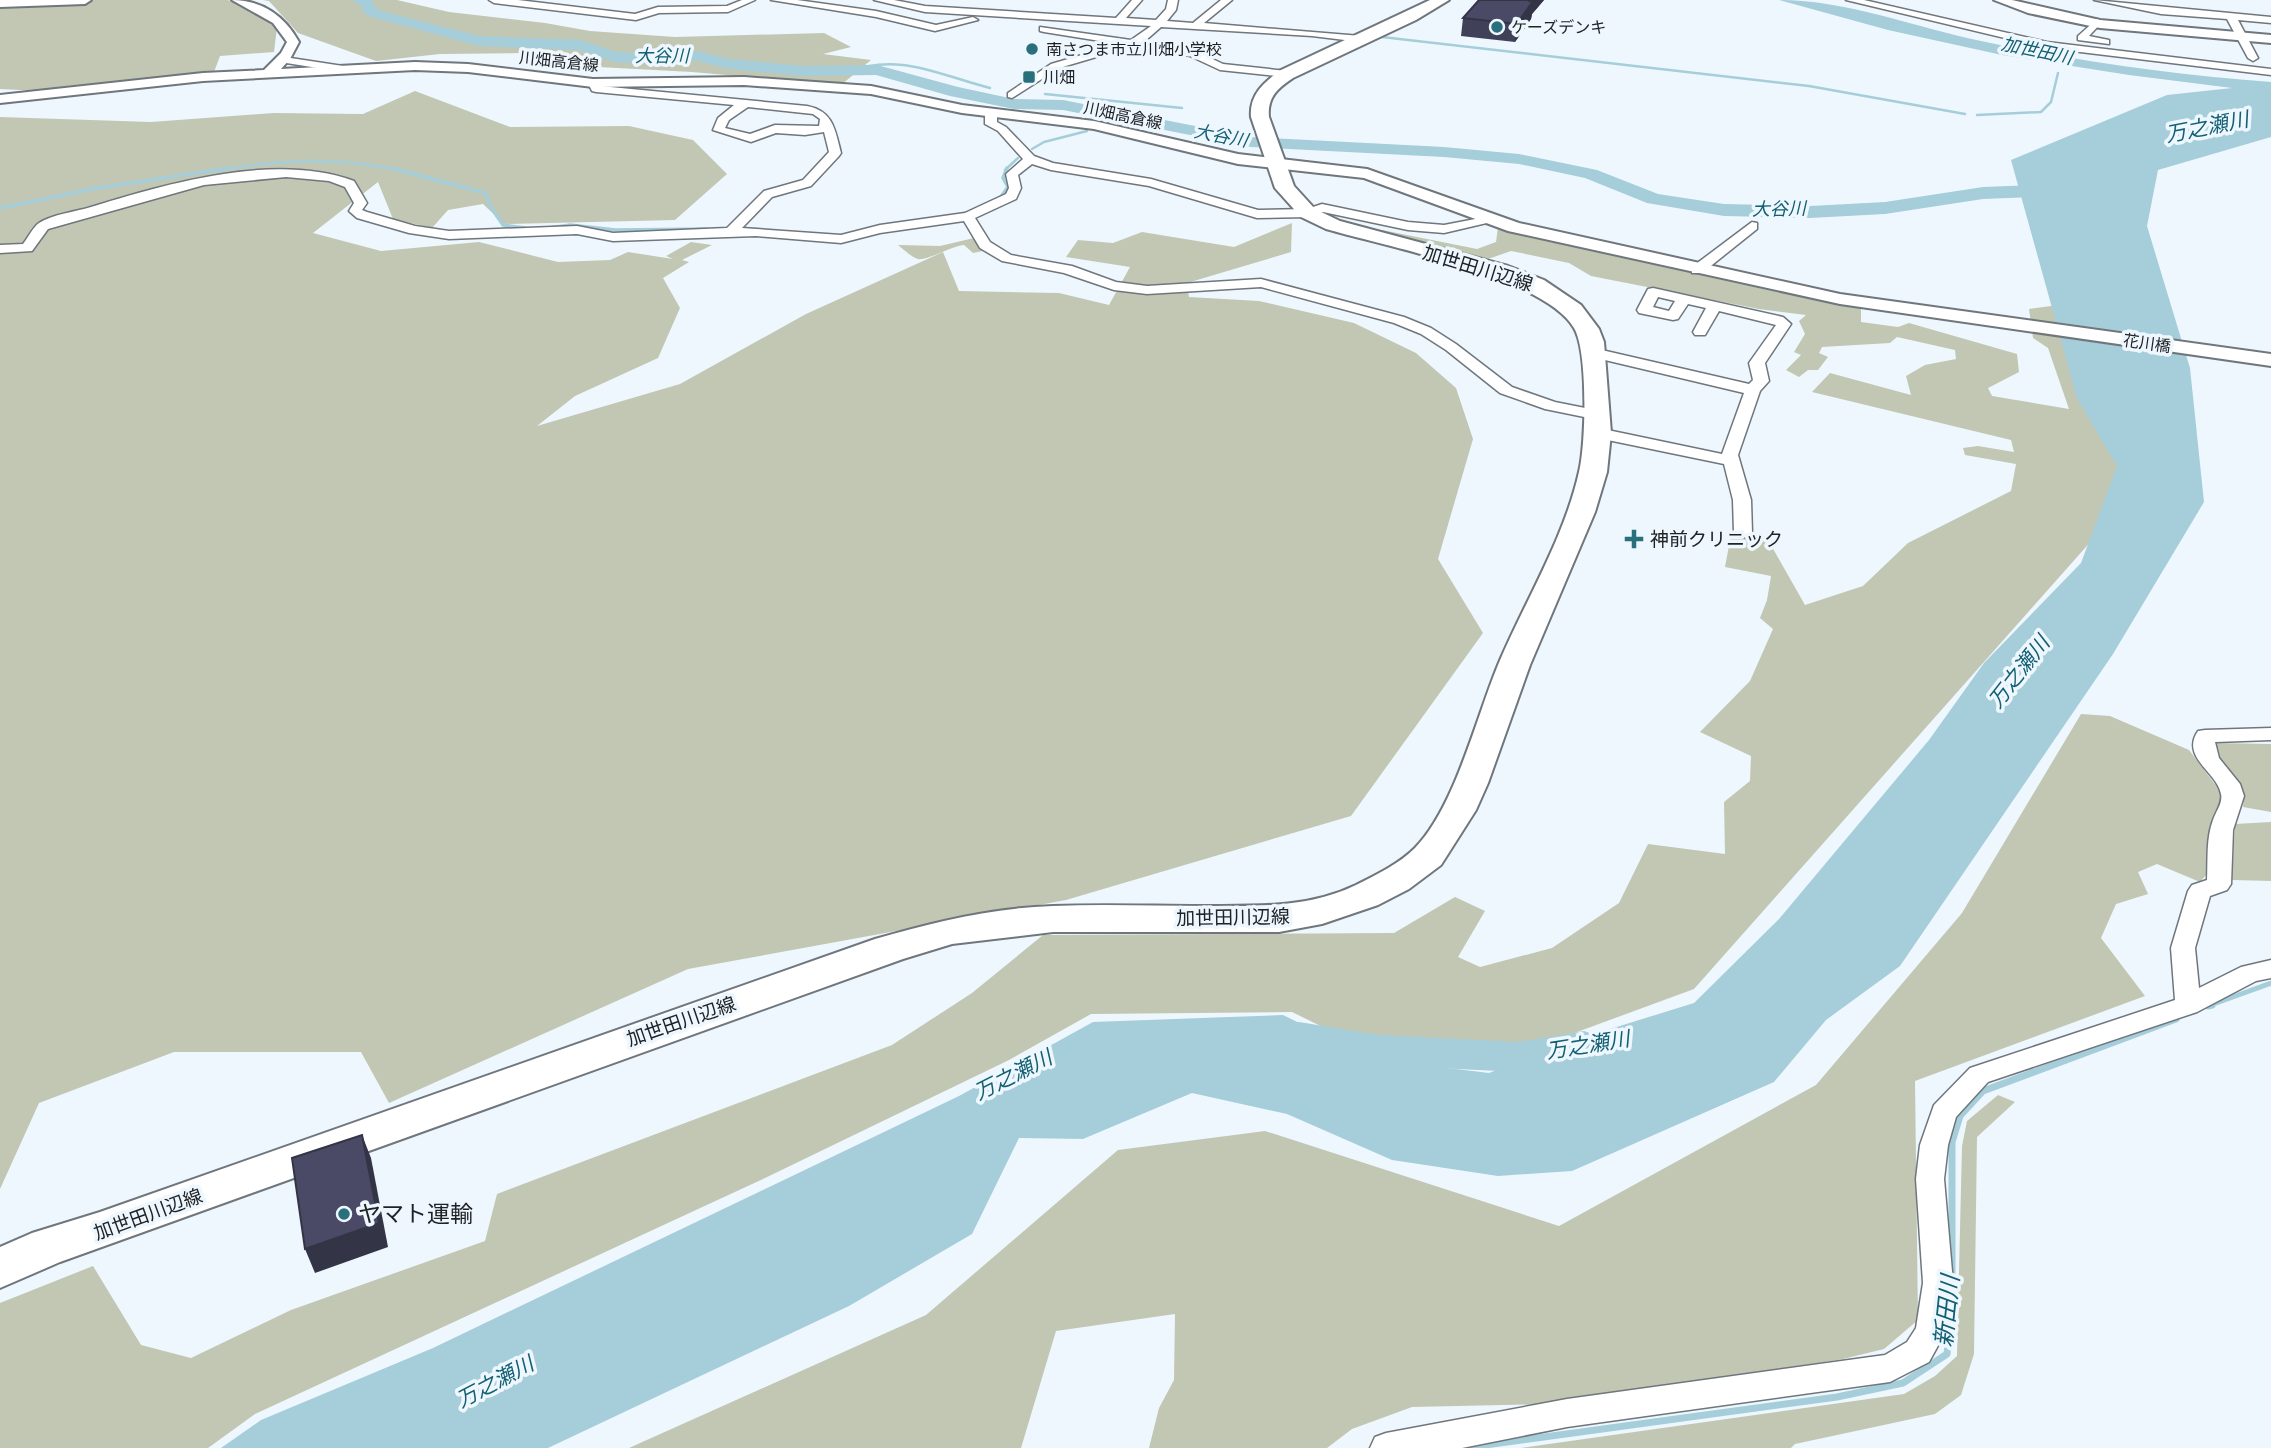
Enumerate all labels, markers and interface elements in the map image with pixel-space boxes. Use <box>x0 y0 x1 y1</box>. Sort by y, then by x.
place label: ケーズデンキ <box>1511 17 1606 36</box>
marker: ケーズデンキ <box>1489 19 1505 35</box>
water label: 加世田川 <box>2000 32 2077 69</box>
place label: 南さつま市立川畑小学校 <box>1046 39 1222 58</box>
marker: 南さつま市立川畑小学校 <box>1024 41 1040 57</box>
water label: 大谷川 <box>635 44 691 66</box>
street label: 川畑高倉線 <box>518 47 600 74</box>
place label: 川畑 <box>1043 67 1075 86</box>
marker: 川畑 <box>1021 69 1037 85</box>
street label: 川畑高倉線 <box>1082 97 1164 132</box>
water label: 万之瀬川 <box>2163 105 2252 146</box>
water label: 大谷川 <box>1193 119 1252 151</box>
water label: 大谷川 <box>1752 196 1808 219</box>
street label: 加世田川辺線 <box>1420 240 1536 295</box>
street label: 花川橋 <box>2122 330 2172 355</box>
place label: 神前クリニック <box>1650 527 1783 550</box>
marker: 神前クリニック <box>1624 529 1644 549</box>
water label: 万之瀬川 <box>1982 629 2055 712</box>
street label: 加世田川辺線 <box>1176 904 1290 929</box>
street label: 加世田川辺線 <box>623 991 738 1050</box>
water label: 万之瀬川 <box>1544 1024 1633 1062</box>
water label: 万之瀬川 <box>969 1043 1057 1104</box>
street label: 加世田川辺線 <box>90 1183 205 1244</box>
place label: ヤマト運輸 <box>358 1199 473 1227</box>
marker: ヤマト運輸 <box>336 1206 352 1222</box>
water label: 新田川 <box>1927 1271 1964 1348</box>
water label: 万之瀬川 <box>451 1349 539 1411</box>

